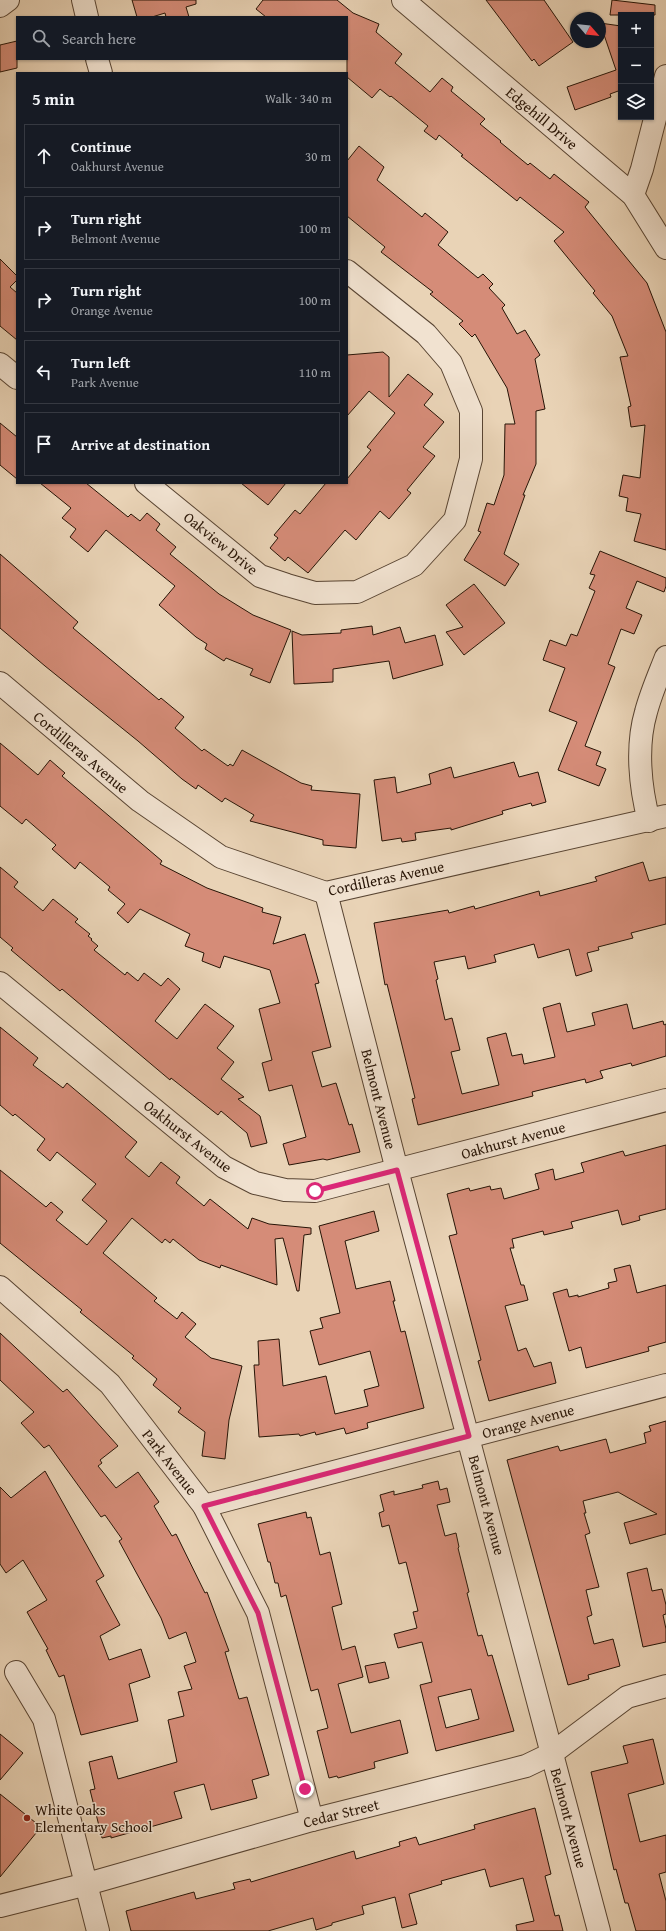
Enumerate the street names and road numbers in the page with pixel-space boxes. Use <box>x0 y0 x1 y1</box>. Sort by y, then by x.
street label: Edgehill Drive <box>501 82 583 154</box>
street label: Oakview Drive <box>179 506 263 580</box>
street label: Cordilleras Avenue <box>29 706 133 798</box>
street label: Cordilleras Avenue <box>326 855 446 901</box>
street label: Belmont Avenue <box>356 1047 402 1151</box>
street label: Oakhurst Avenue <box>139 1095 237 1177</box>
street label: Oakhurst Avenue <box>459 1116 567 1164</box>
street label: Orange Avenue <box>480 1399 576 1443</box>
street label: Park Avenue <box>138 1425 202 1499</box>
street label: Belmont Avenue <box>464 1453 510 1557</box>
street label: Belmont Avenue <box>546 1766 592 1870</box>
street label: Cedar Street <box>301 1793 382 1833</box>

